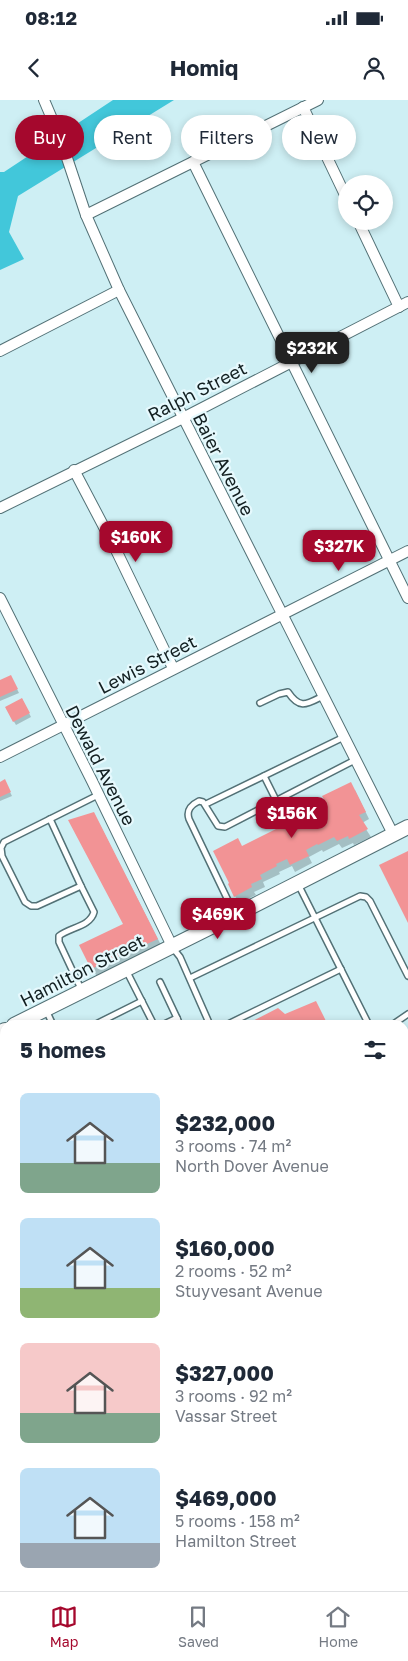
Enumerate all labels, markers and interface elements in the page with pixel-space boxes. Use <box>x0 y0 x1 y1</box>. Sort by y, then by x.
text: 08:12 <box>25 6 77 29</box>
icon: back <box>20 54 48 82</box>
text: Homiq <box>170 54 238 81</box>
icon: person <box>360 54 388 82</box>
chip: Buy <box>15 115 84 160</box>
chip: Rent <box>94 115 171 160</box>
chip: Filters <box>181 115 272 160</box>
chip: New <box>282 115 356 160</box>
map controls <box>338 175 393 230</box>
button: locate <box>338 175 393 230</box>
pin: $232K <box>277 332 347 374</box>
text: $232K <box>286 338 338 358</box>
street label: Ralph Street <box>144 357 250 425</box>
street label: Baier Avenue <box>189 409 259 519</box>
pin: $160K <box>101 520 171 563</box>
text: $160K <box>110 527 162 547</box>
pin: $327K <box>304 530 374 572</box>
text: $327K <box>314 536 364 556</box>
street label: Lewis Street <box>94 630 200 698</box>
street label: Dewald Avenue <box>61 701 141 829</box>
pin: $156K <box>257 796 327 839</box>
text: $156K <box>267 803 317 823</box>
pin: $469K <box>183 898 253 940</box>
text: $469K <box>192 904 244 924</box>
street label: Hamilton Street <box>16 929 148 1011</box>
icon: filters <box>361 1036 389 1064</box>
text: 5 homes <box>20 1037 106 1063</box>
text: $232,000 <box>175 1110 275 1136</box>
icon: home <box>60 1113 120 1173</box>
text: 3 rooms · 74 m² <box>175 1136 291 1156</box>
text: North Dover Avenue <box>175 1156 329 1176</box>
text: $160,000 <box>175 1235 275 1261</box>
icon: home <box>60 1238 120 1298</box>
text: 2 rooms · 52 m² <box>175 1261 291 1281</box>
text: Stuyvesant Avenue <box>175 1281 322 1301</box>
text: $327,000 <box>175 1360 274 1386</box>
icon: home <box>60 1363 120 1423</box>
text: 3 rooms · 92 m² <box>175 1386 292 1406</box>
text: Vassar Street <box>175 1406 277 1426</box>
text: $469,000 <box>175 1485 277 1511</box>
icon: home <box>60 1488 120 1548</box>
text: 5 rooms · 158 m² <box>175 1511 300 1531</box>
text: Hamilton Street <box>175 1531 297 1551</box>
tab: Map <box>50 1603 78 1650</box>
tab: Saved <box>178 1603 219 1650</box>
tab: Home <box>319 1603 358 1650</box>

